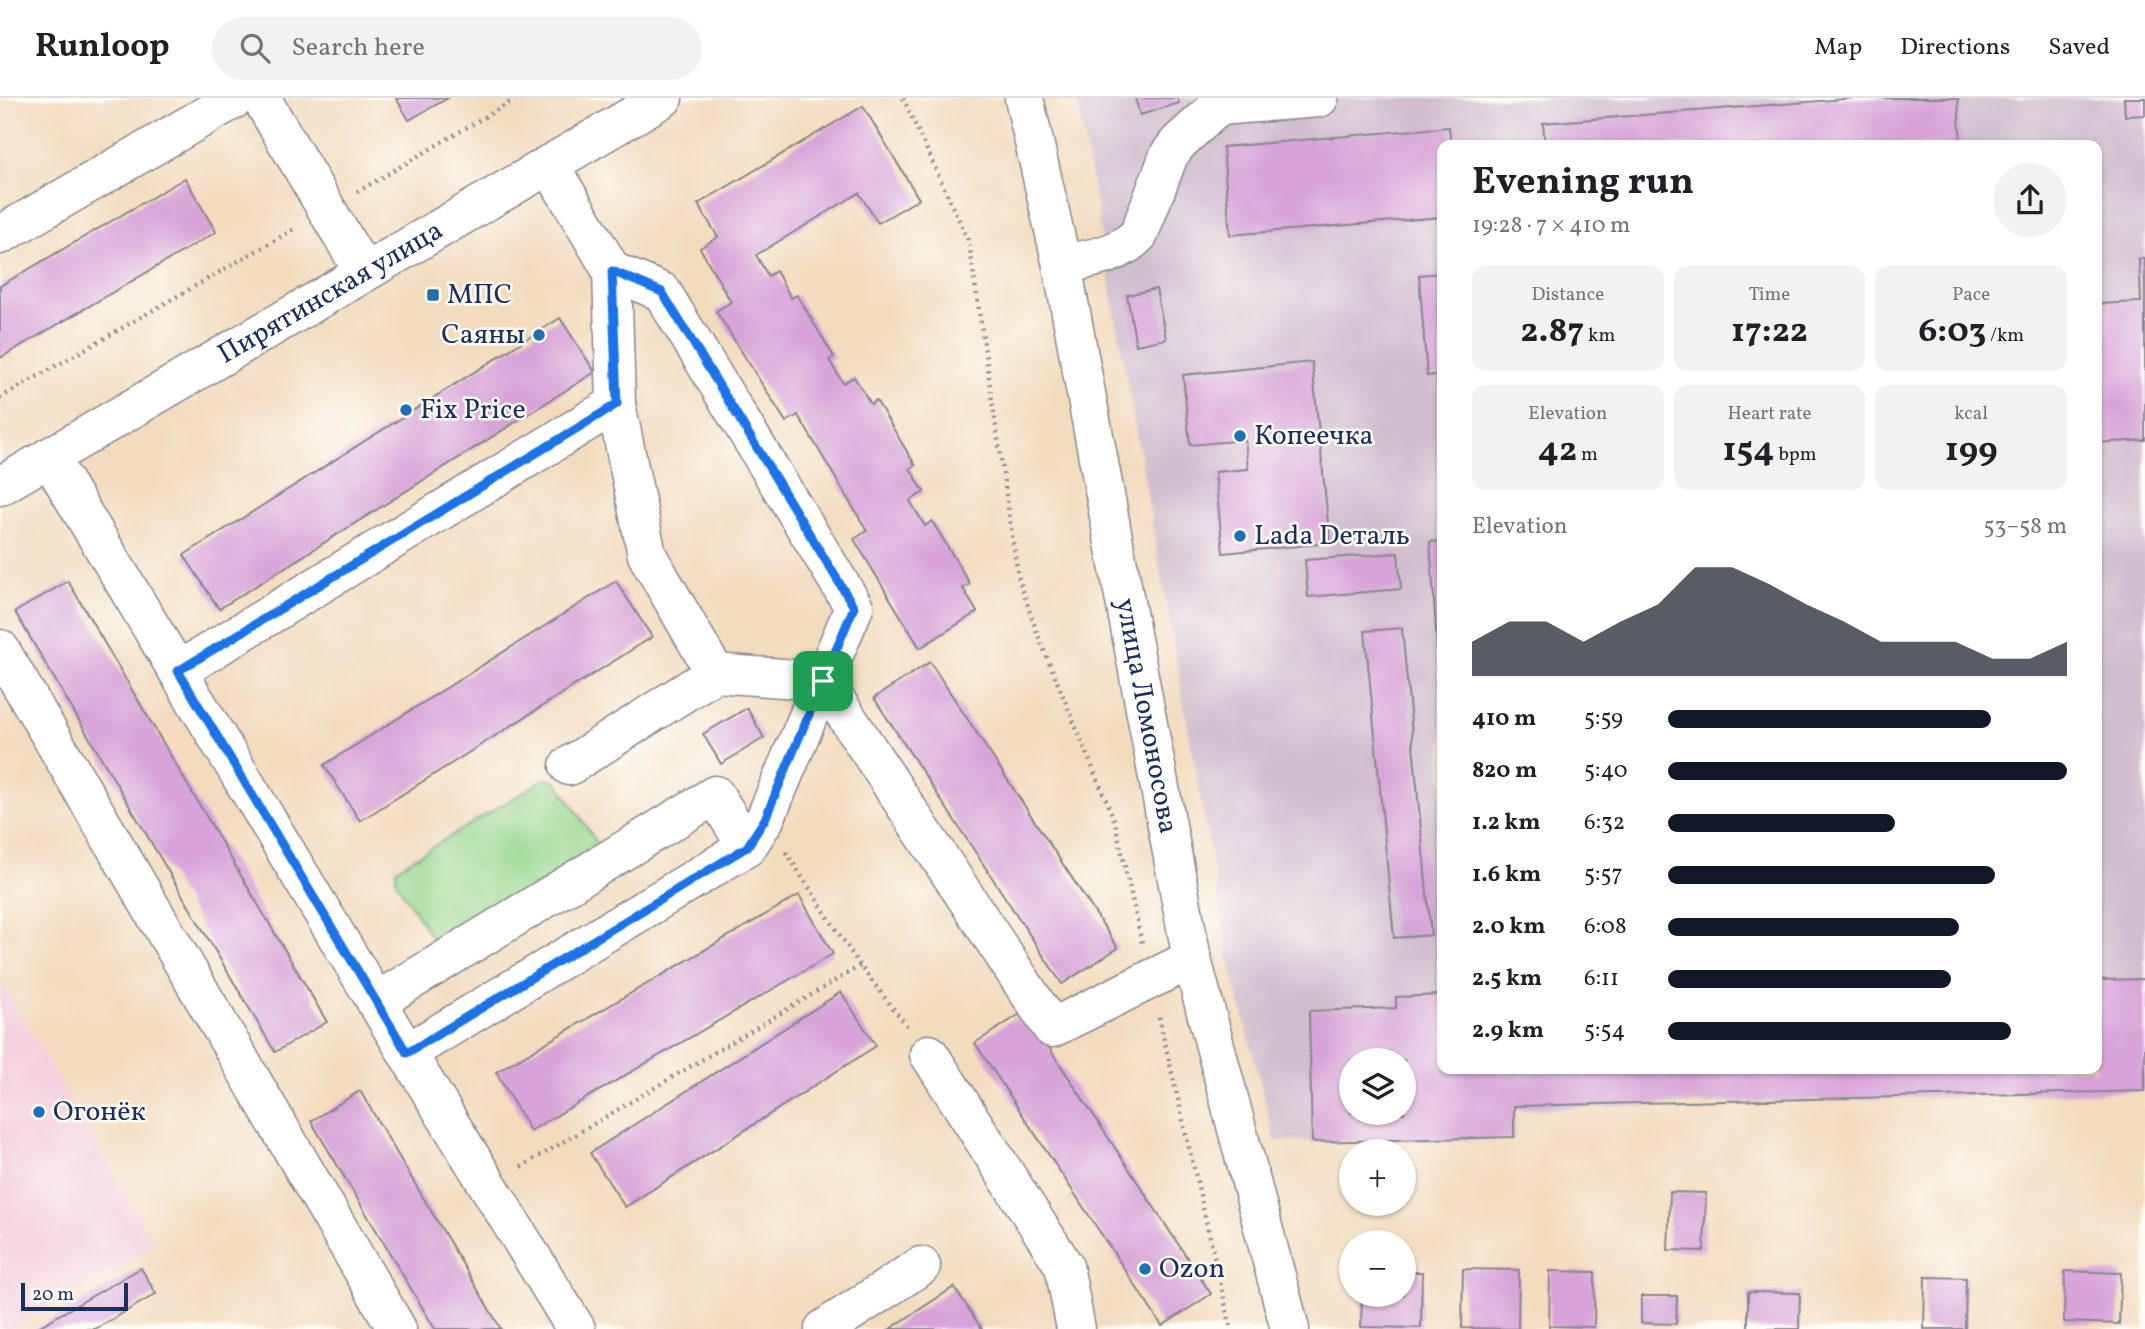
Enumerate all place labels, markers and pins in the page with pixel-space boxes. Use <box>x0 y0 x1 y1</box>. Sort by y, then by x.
place label: МПС <box>447 276 512 315</box>
marker: МПС <box>425 287 441 303</box>
place label: Саяны <box>441 316 525 355</box>
marker: Саяны <box>531 327 547 343</box>
place label: Fix Price <box>420 391 526 430</box>
marker: Fix Price <box>398 402 414 418</box>
place label: Копеечка <box>1254 417 1374 456</box>
marker: Копеечка <box>1232 428 1248 444</box>
place label: Lada Dеталь <box>1254 517 1410 556</box>
marker: Lada Dеталь <box>1232 528 1248 544</box>
pin <box>793 651 853 711</box>
place label: Огонёк <box>53 1093 146 1132</box>
marker: Огонёк <box>31 1104 47 1120</box>
place label: Ozon <box>1159 1250 1225 1289</box>
marker: Ozon <box>1137 1261 1153 1277</box>

